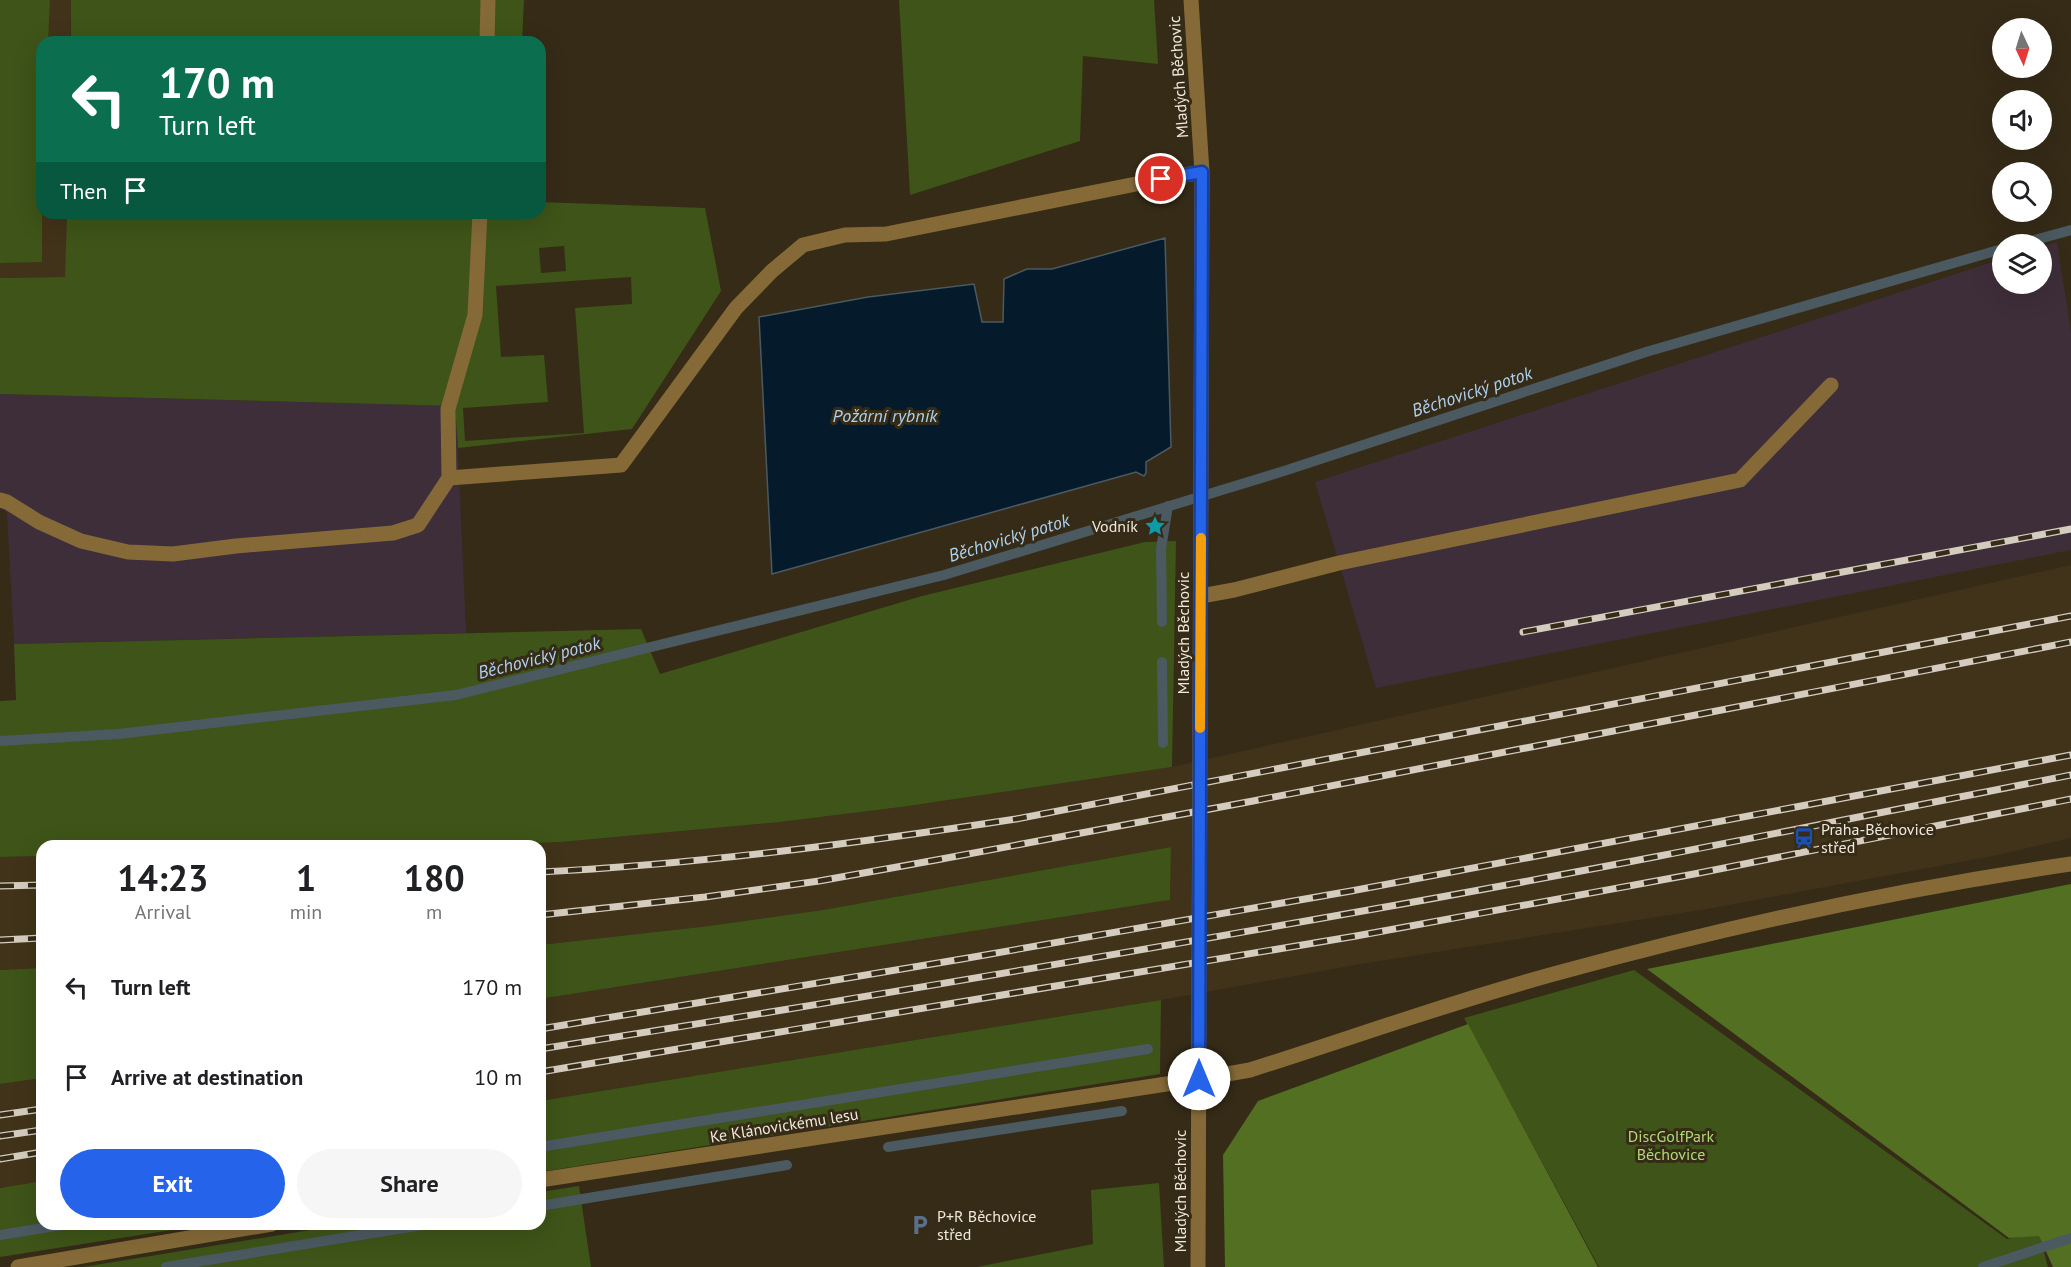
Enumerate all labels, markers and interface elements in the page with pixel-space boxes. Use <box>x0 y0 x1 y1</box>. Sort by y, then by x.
street label: Mladých Běchovic <box>1164 15 1192 139</box>
north arrow <box>1992 18 2052 78</box>
map controls <box>1992 18 2052 294</box>
text: 170 m <box>159 55 275 110</box>
icon: left <box>60 60 138 138</box>
button: sound <box>1992 90 2052 150</box>
text: Turn left <box>159 108 256 142</box>
pin <box>1135 153 1186 204</box>
icon: arrive <box>1144 162 1177 195</box>
button: search <box>1992 162 2052 222</box>
icon: arrive <box>119 174 152 207</box>
text: Then <box>60 177 107 205</box>
button: layers <box>1992 234 2052 294</box>
water label: Běchovický potok <box>1409 361 1536 422</box>
water label: Požární rybník <box>833 404 938 427</box>
water label: Běchovický potok <box>946 508 1073 567</box>
place icon: Vodník <box>1143 514 1167 538</box>
place label: Vodník <box>1091 516 1138 536</box>
street label: Mladých Běchovic <box>1173 572 1193 694</box>
water label: Běchovický potok <box>475 631 603 684</box>
place label: Praha-Běchovice střed <box>1821 819 1934 857</box>
station icon: Praha-Běchovice střed <box>1792 826 1816 850</box>
text: 14:23 <box>117 854 209 901</box>
text: 1 <box>296 854 316 901</box>
text: 180 <box>404 854 465 901</box>
text: Arrival <box>135 899 191 925</box>
text: min <box>290 899 322 925</box>
text: m <box>426 899 442 925</box>
icon: left <box>60 971 93 1004</box>
text: Turn left <box>111 973 191 1001</box>
text: 170 m <box>462 973 522 1001</box>
position arrow <box>1167 1047 1231 1111</box>
icon: arrive <box>60 1061 93 1094</box>
text: Arrive at destination <box>111 1063 303 1091</box>
text: 10 m <box>474 1063 522 1091</box>
street label: Ke Klánovickému lesu <box>708 1103 860 1147</box>
park label: DiscGolfPark Běchovice <box>1628 1126 1714 1164</box>
street label: Mladých Běchovic <box>1170 1130 1190 1252</box>
button: Exit <box>60 1149 285 1218</box>
button: Share <box>297 1149 522 1218</box>
place label: P+R Běchovice střed <box>937 1206 1036 1244</box>
parking icon: P+R Běchovice střed <box>908 1213 932 1237</box>

